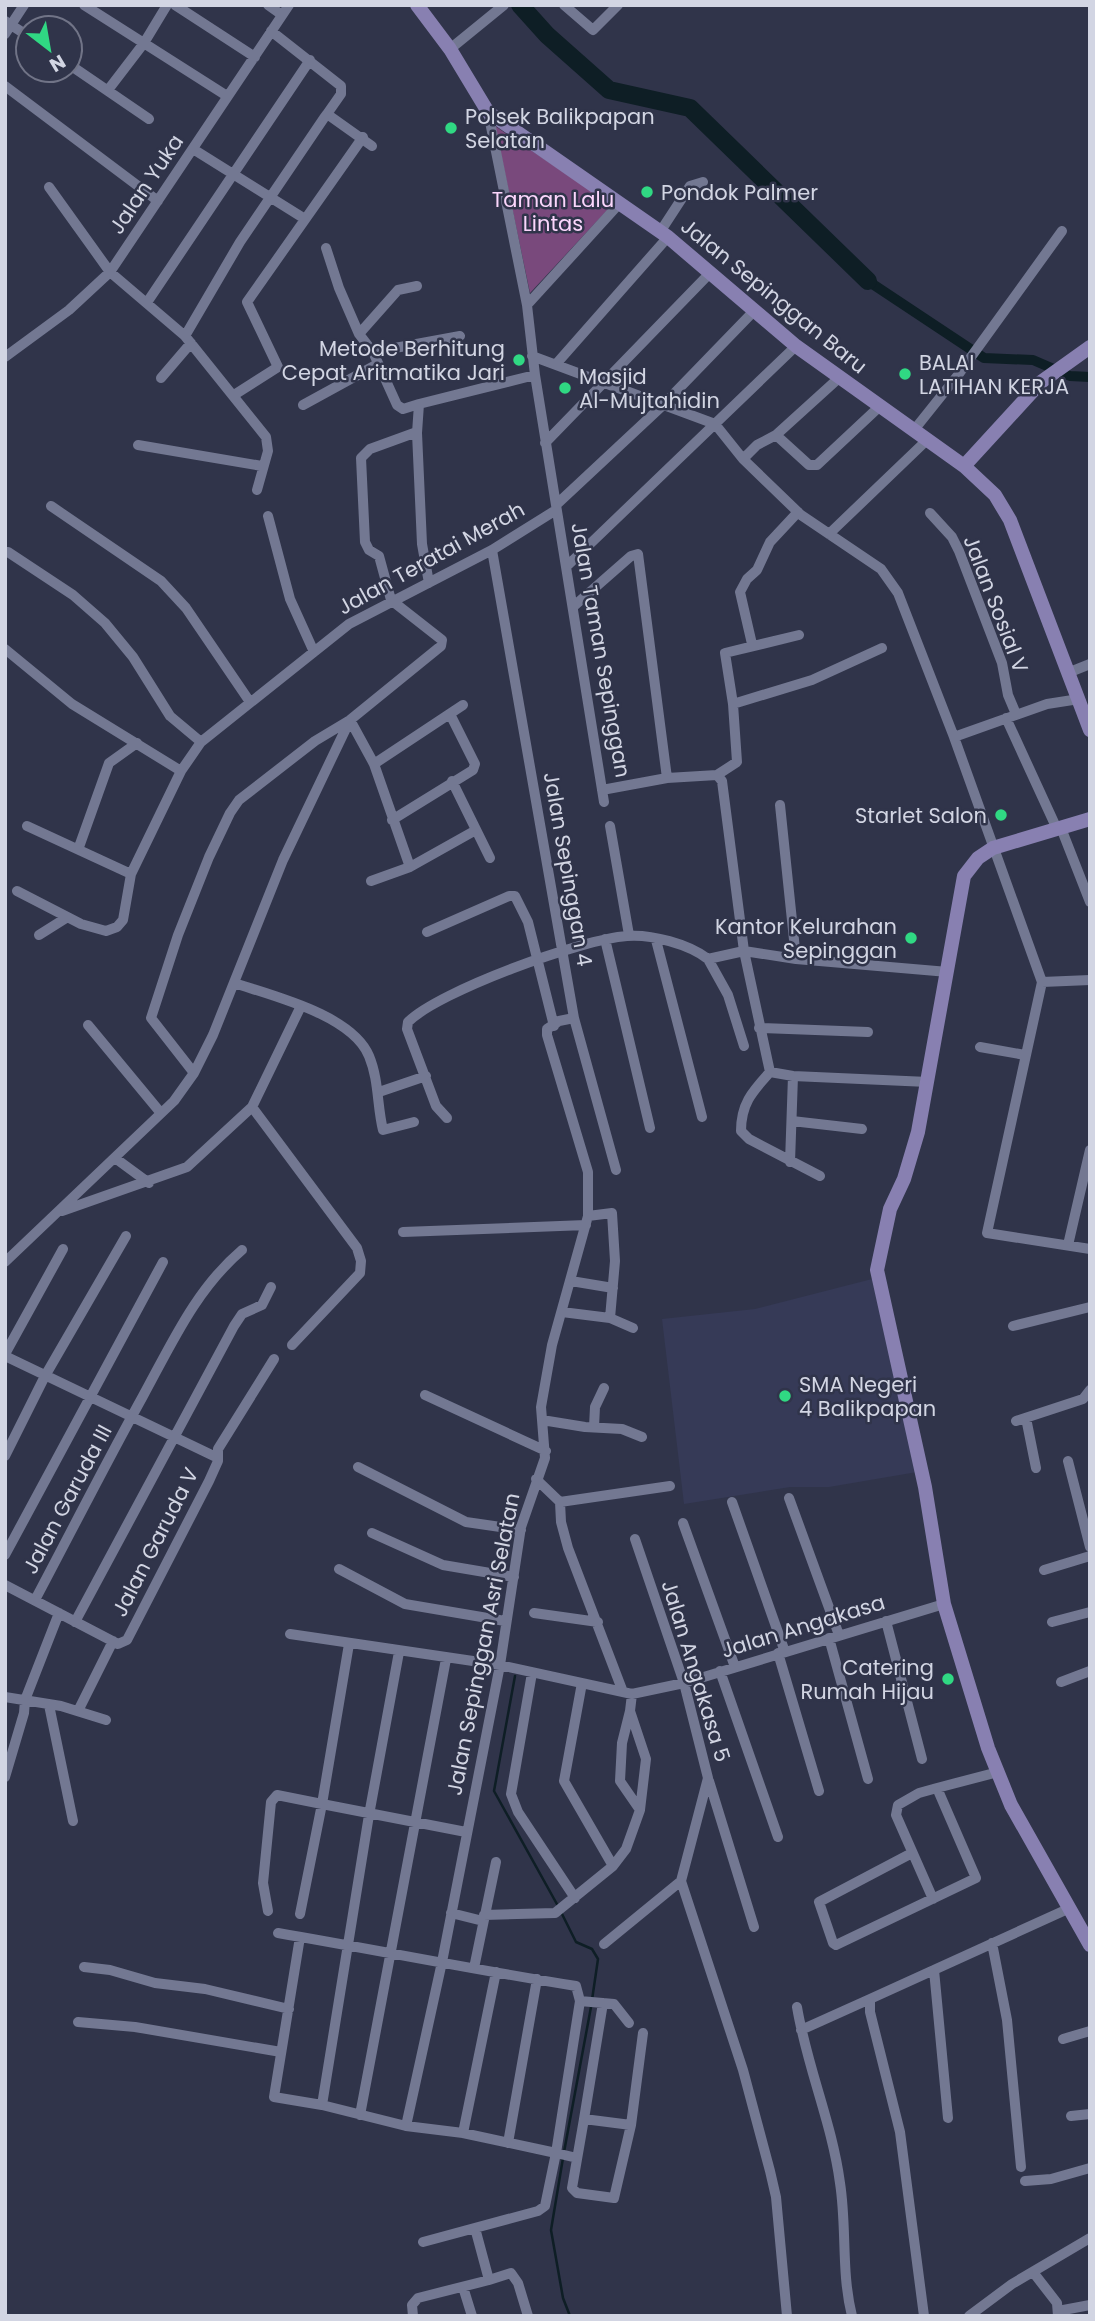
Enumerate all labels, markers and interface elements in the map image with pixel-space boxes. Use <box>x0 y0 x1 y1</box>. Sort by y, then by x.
north arrow <box>14 14 84 84</box>
text: N <box>44 48 71 78</box>
place label: Polsek Balikpapan Selatan <box>465 102 655 155</box>
marker: Polsek Balikpapan Selatan <box>443 120 459 136</box>
street label: Jalan Yuka <box>102 128 190 240</box>
place label: Pondok Palmer <box>661 178 818 207</box>
marker: Pondok Palmer <box>639 184 655 200</box>
park label: Taman Lalu Lintas <box>492 185 614 238</box>
street label: Jalan Sepinggan Baru <box>675 212 873 380</box>
place label: Metode Berhitung Cepat Aritmatika Jari <box>282 334 505 387</box>
place label: BALAI LATIHAN KERJA <box>919 348 1069 401</box>
marker: Metode Berhitung Cepat Aritmatika Jari <box>511 352 527 368</box>
place label: Masjid Al-Mujtahidin <box>579 362 720 415</box>
marker: BALAI LATIHAN KERJA <box>897 366 913 382</box>
marker: Masjid Al-Mujtahidin <box>557 380 573 396</box>
street label: Jalan Teratai Merah <box>332 495 530 621</box>
street label: Jalan Taman Sepinggan <box>564 520 638 780</box>
street label: Jalan Sosial V <box>957 531 1035 677</box>
street label: Jalan Sepinggan 4 <box>537 770 599 968</box>
place label: Starlet Salon <box>855 801 987 830</box>
marker: Starlet Salon <box>993 807 1009 823</box>
place label: Kantor Kelurahan Sepinggan <box>715 912 897 965</box>
marker: Kantor Kelurahan Sepinggan <box>903 930 919 946</box>
place label: SMA Negeri 4 Balikpapan <box>799 1370 936 1423</box>
marker: SMA Negeri 4 Balikpapan <box>777 1388 793 1404</box>
street label: Jalan Garuda III <box>15 1419 119 1579</box>
street label: Jalan Garuda V <box>105 1462 205 1622</box>
street label: Jalan Sepinggan Asri Selatan <box>439 1490 527 1798</box>
street label: Jalan Angakasa 5 <box>655 1577 737 1765</box>
street label: Jalan Angakasa <box>718 1587 888 1665</box>
place label: Catering Rumah Hijau <box>800 1653 934 1706</box>
marker: Catering Rumah Hijau <box>940 1671 956 1687</box>

